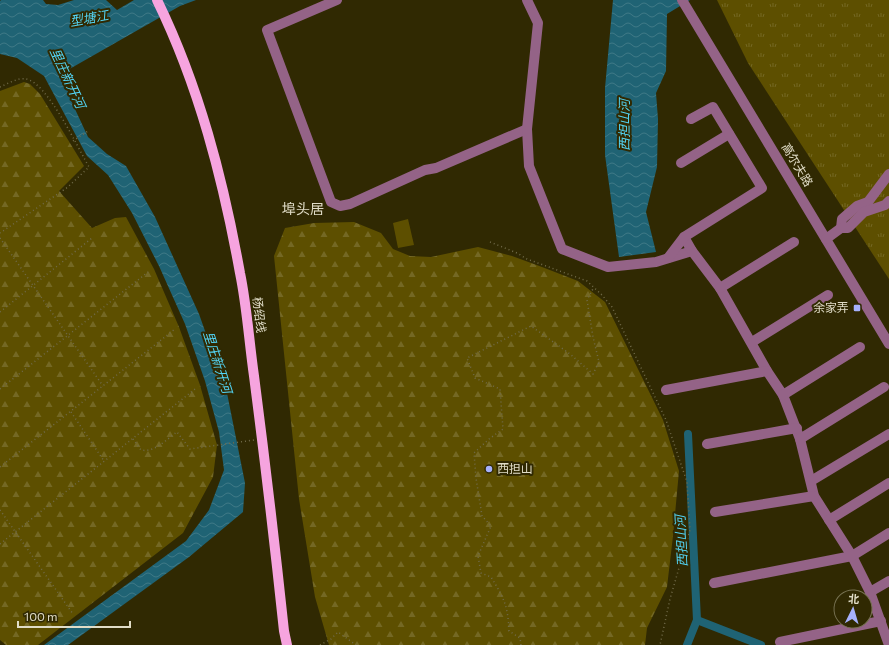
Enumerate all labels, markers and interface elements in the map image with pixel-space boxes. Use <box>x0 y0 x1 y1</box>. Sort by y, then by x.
water label: 型塘江 <box>68 6 112 29</box>
water label: 里庄新开河 <box>47 45 90 114</box>
water label: 西担山河 <box>616 96 632 151</box>
street label: 高尔夫路 <box>779 140 816 189</box>
district label: 埠头居 <box>282 200 324 217</box>
street label: 杨绍线 <box>251 296 269 334</box>
place label: 余家弄 <box>813 300 849 314</box>
marker: 余家弄 <box>852 303 862 313</box>
water label: 里庄新开河 <box>200 329 237 398</box>
place label: 西担山 <box>497 461 533 475</box>
marker: 西担山 <box>484 464 494 474</box>
water label: 西担山河 <box>671 512 690 567</box>
north arrow <box>833 589 873 629</box>
text: 北 <box>848 592 860 605</box>
scale bar <box>18 603 130 629</box>
text: 100 m <box>24 609 58 623</box>

